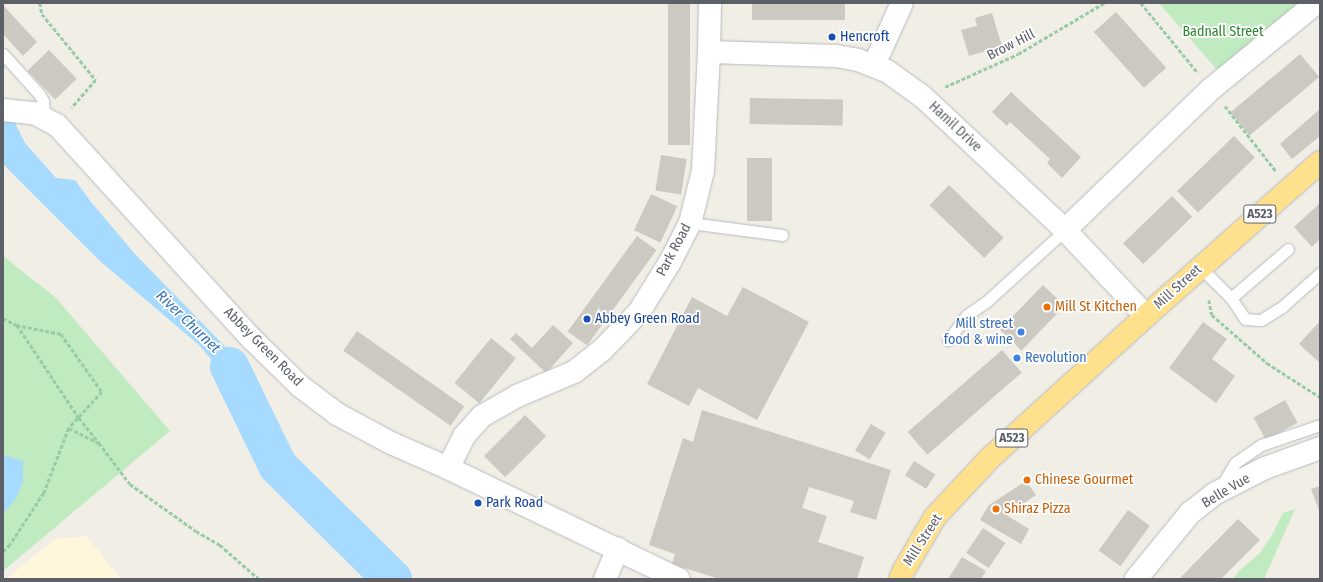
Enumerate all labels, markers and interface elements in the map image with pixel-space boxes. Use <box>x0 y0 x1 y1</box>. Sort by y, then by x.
park label: Badnall Street <box>1182 24 1264 40</box>
street label: Brow Hill <box>984 26 1038 64</box>
place label: Hencroft <box>840 29 889 45</box>
marker: Hencroft <box>827 32 837 42</box>
street label: Hamil Drive <box>925 98 985 156</box>
road number: A523 <box>1243 203 1277 225</box>
street label: Park Road <box>653 221 695 279</box>
street label: Mill Street <box>1151 261 1205 313</box>
water label: River Churnet <box>152 287 224 357</box>
place label: Mill St Kitchen <box>1055 299 1137 315</box>
marker: Mill St Kitchen <box>1042 302 1052 312</box>
street label: Abbey Green Road <box>220 304 306 390</box>
place label: Abbey Green Road <box>595 311 700 327</box>
marker: Abbey Green Road <box>582 314 592 324</box>
place label: Mill street food & wine <box>944 316 1013 348</box>
marker: Mill street food & wine <box>1016 327 1026 337</box>
place label: Revolution <box>1025 350 1087 366</box>
marker: Revolution <box>1012 353 1022 363</box>
road number: A523 <box>995 427 1029 449</box>
street label: Belle Vue <box>1199 470 1253 512</box>
place label: Chinese Gourmet <box>1035 472 1133 488</box>
marker: Chinese Gourmet <box>1022 475 1032 485</box>
place label: Park Road <box>486 495 543 511</box>
marker: Park Road <box>473 498 483 508</box>
place label: Shiraz Pizza <box>1004 501 1071 517</box>
marker: Shiraz Pizza <box>991 504 1001 514</box>
street label: Mill Street <box>900 511 946 569</box>

